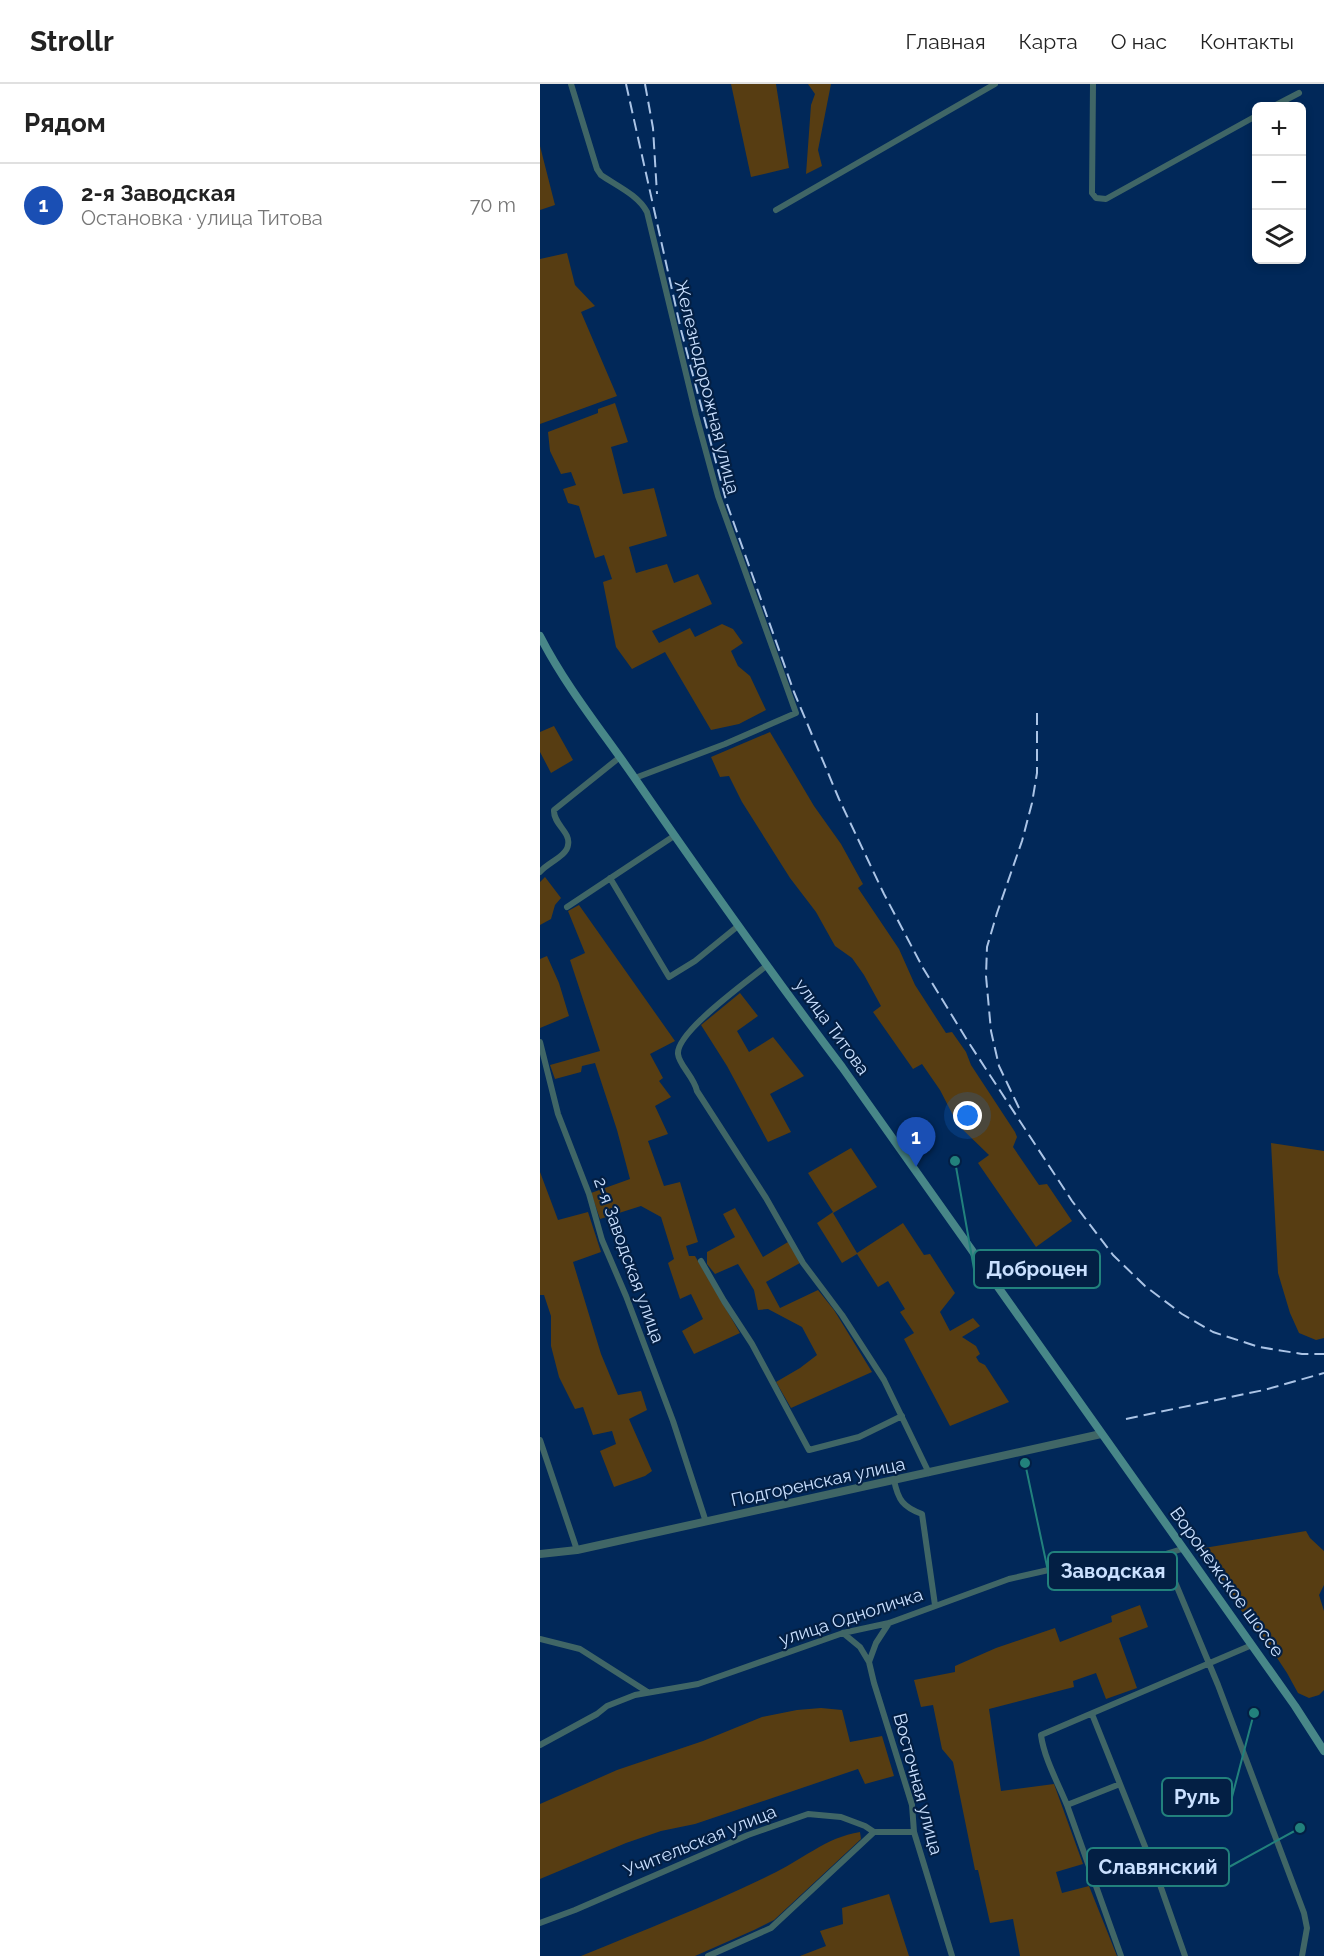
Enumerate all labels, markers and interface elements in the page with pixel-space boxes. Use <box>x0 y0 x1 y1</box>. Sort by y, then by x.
text: Strollr <box>30 25 114 58</box>
text: Главная <box>906 29 986 54</box>
text: Карта <box>1019 29 1078 54</box>
text: О нас <box>1111 29 1167 54</box>
text: Контакты <box>1200 29 1294 54</box>
map controls <box>1252 102 1306 264</box>
button: + <box>1252 102 1306 156</box>
text: Рядом <box>24 108 106 138</box>
button: − <box>1252 156 1306 210</box>
text: 2-я Заводская <box>81 180 236 206</box>
text: 1 <box>39 193 48 217</box>
text: 70 m <box>470 193 516 217</box>
text: Остановка · улица Титова <box>81 206 323 230</box>
button: layers <box>1252 210 1306 264</box>
street label: Железнодорожная улица <box>671 278 744 496</box>
street label: улица Титова <box>790 975 874 1079</box>
your location <box>953 1101 982 1130</box>
pin: 1 <box>896 1118 935 1167</box>
street label: 2-я Заводская улица <box>590 1174 669 1345</box>
callout: Доброцен <box>974 1250 1100 1288</box>
text: Доброцен <box>986 1257 1088 1281</box>
street label: Подгоренская улица <box>729 1453 907 1510</box>
street label: Воронежское шоссе <box>1166 1503 1289 1661</box>
callout: Заводская <box>1048 1552 1177 1590</box>
text: Заводская <box>1061 1559 1165 1583</box>
street label: улица Одноличка <box>776 1583 925 1650</box>
street label: Восточная улица <box>889 1711 947 1857</box>
callout: Руль <box>1162 1778 1232 1816</box>
text: Руль <box>1174 1785 1220 1809</box>
street label: Учительская улица <box>620 1800 779 1881</box>
callout: Славянский <box>1087 1848 1229 1886</box>
text: Славянский <box>1099 1855 1217 1879</box>

